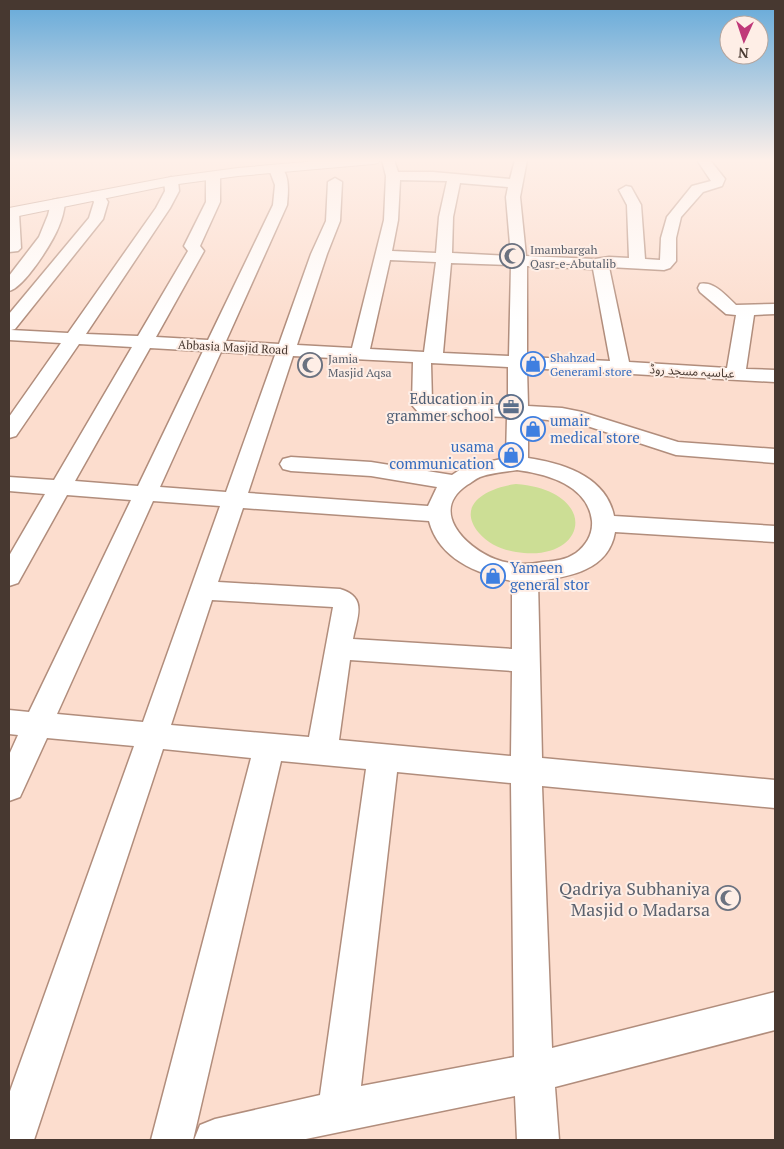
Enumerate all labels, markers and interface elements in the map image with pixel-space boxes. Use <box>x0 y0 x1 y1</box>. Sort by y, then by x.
north arrow <box>719 15 769 65</box>
text: N <box>737 44 749 63</box>
place label: Imambargah Qasr-e-Abutalib <box>530 242 616 271</box>
mosque icon: Imambargah Qasr-e-Abutalib <box>499 243 525 269</box>
street label: Abbasia Masjid Road <box>178 337 289 357</box>
place label: Shahzad Generaml store <box>550 350 632 379</box>
place label: Jamia Masjid Aqsa <box>328 351 392 380</box>
shop icon: Shahzad Generaml store <box>520 351 546 377</box>
mosque icon: Jamia Masjid Aqsa <box>297 352 323 378</box>
street label: عباسیہ مسجد روڈ <box>649 361 735 381</box>
place label: Education in grammer school <box>387 388 494 425</box>
office icon: Education in grammer school <box>498 394 524 420</box>
place label: umair medical store <box>550 410 640 447</box>
shop icon: umair medical store <box>520 416 546 442</box>
place label: usama communication <box>389 436 494 473</box>
shop icon: usama communication <box>498 442 524 468</box>
place label: Yameen general stor <box>510 557 590 594</box>
shop icon: Yameen general stor <box>480 563 506 589</box>
place label: Qadriya Subhaniya Masjid o Madarsa <box>559 876 710 921</box>
mosque icon: Qadriya Subhaniya Masjid o Madarsa <box>715 885 741 911</box>

